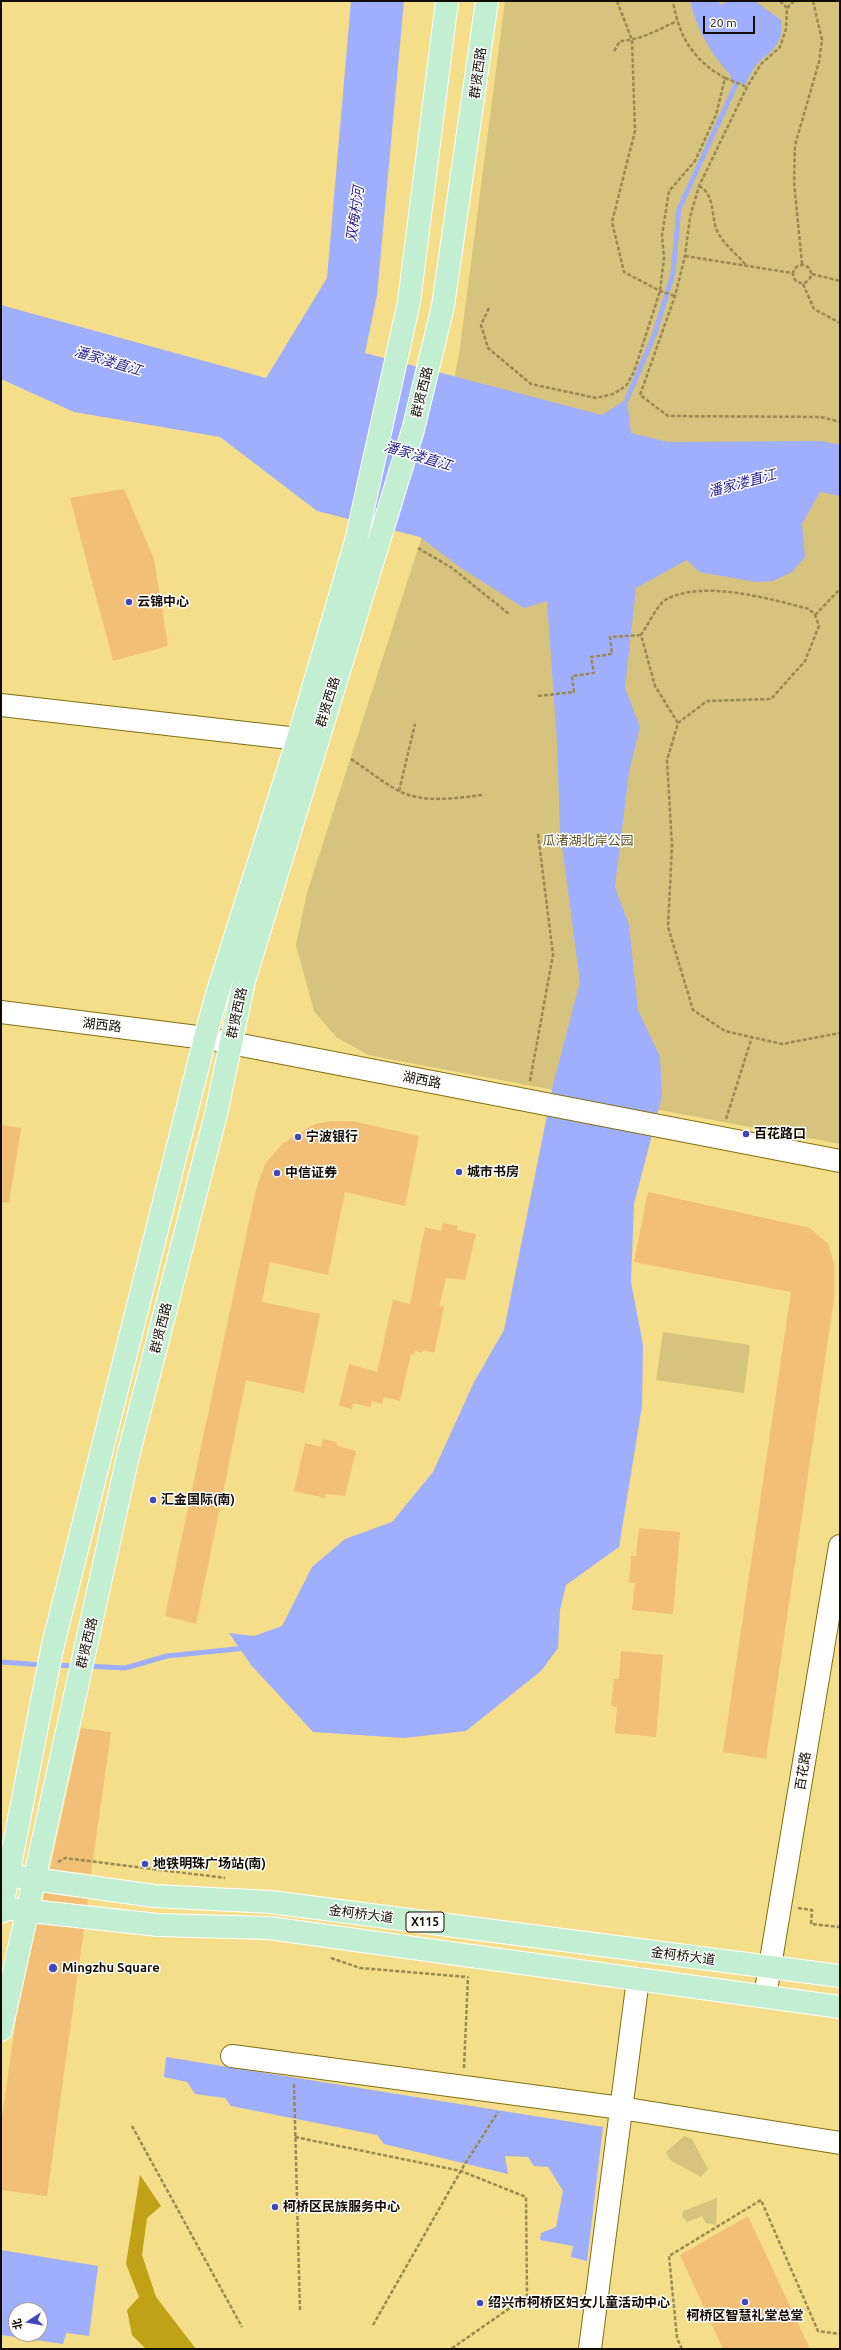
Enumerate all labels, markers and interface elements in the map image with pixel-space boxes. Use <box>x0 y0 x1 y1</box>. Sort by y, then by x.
scale bar <box>705 8 757 34</box>
text: 20 m <box>710 16 737 29</box>
street label: 群贤西路 <box>467 46 489 100</box>
water label: 双梅村河 <box>343 185 367 243</box>
water label: 潘家溇直江 <box>72 343 144 379</box>
street label: 群贤西路 <box>408 365 436 419</box>
water label: 潘家溇直江 <box>382 438 454 474</box>
water label: 潘家溇直江 <box>706 466 778 500</box>
place label: 云锦中心 <box>137 594 189 610</box>
marker: 云锦中心 <box>124 597 134 607</box>
street label: 群贤西路 <box>313 675 343 729</box>
park label: 瓜渚湖北岸公园 <box>543 833 633 849</box>
street label: 群贤西路 <box>224 986 250 1040</box>
street label: 湖西路 <box>82 1015 122 1035</box>
street label: 湖西路 <box>401 1069 443 1091</box>
place label: 百花路口 <box>754 1126 806 1142</box>
place label: 宁波银行 <box>306 1129 358 1145</box>
marker: 百花路口 <box>741 1129 751 1139</box>
marker: 宁波银行 <box>293 1132 303 1142</box>
place label: 城市书房 <box>467 1164 519 1180</box>
place label: 中信证券 <box>285 1165 337 1181</box>
marker: 城市书房 <box>454 1167 464 1177</box>
marker: 中信证券 <box>272 1168 282 1178</box>
street label: 群贤西路 <box>147 1301 175 1355</box>
place label: 汇金国际(南) <box>161 1492 235 1508</box>
marker: 汇金国际(南) <box>148 1495 158 1505</box>
street label: 群贤西路 <box>74 1616 100 1670</box>
street label: 百花路 <box>792 1751 814 1791</box>
place label: 地铁明珠广场站(南) <box>153 1856 266 1872</box>
marker: 地铁明珠广场站(南) <box>140 1859 150 1869</box>
street label: 金柯桥大道 <box>328 1902 394 1926</box>
road number: X115 <box>406 1912 444 1932</box>
street label: 金柯桥大道 <box>650 1944 716 1968</box>
place label: Mingzhu Square <box>62 1960 160 1976</box>
marker: Mingzhu Square <box>47 1962 59 1974</box>
place label: 柯桥区民族服务中心 <box>283 2199 400 2215</box>
marker: 柯桥区民族服务中心 <box>270 2202 280 2212</box>
place label: 绍兴市柯桥区妇女儿童活动中心 <box>488 2295 670 2311</box>
marker: 柯桥区智慧礼堂总堂 <box>740 2297 750 2307</box>
marker: 绍兴市柯桥区妇女儿童活动中心 <box>475 2298 485 2308</box>
north arrow <box>8 2302 48 2342</box>
place label: 柯桥区智慧礼堂总堂 <box>687 2308 803 2324</box>
text: 北 <box>10 2318 24 2331</box>

